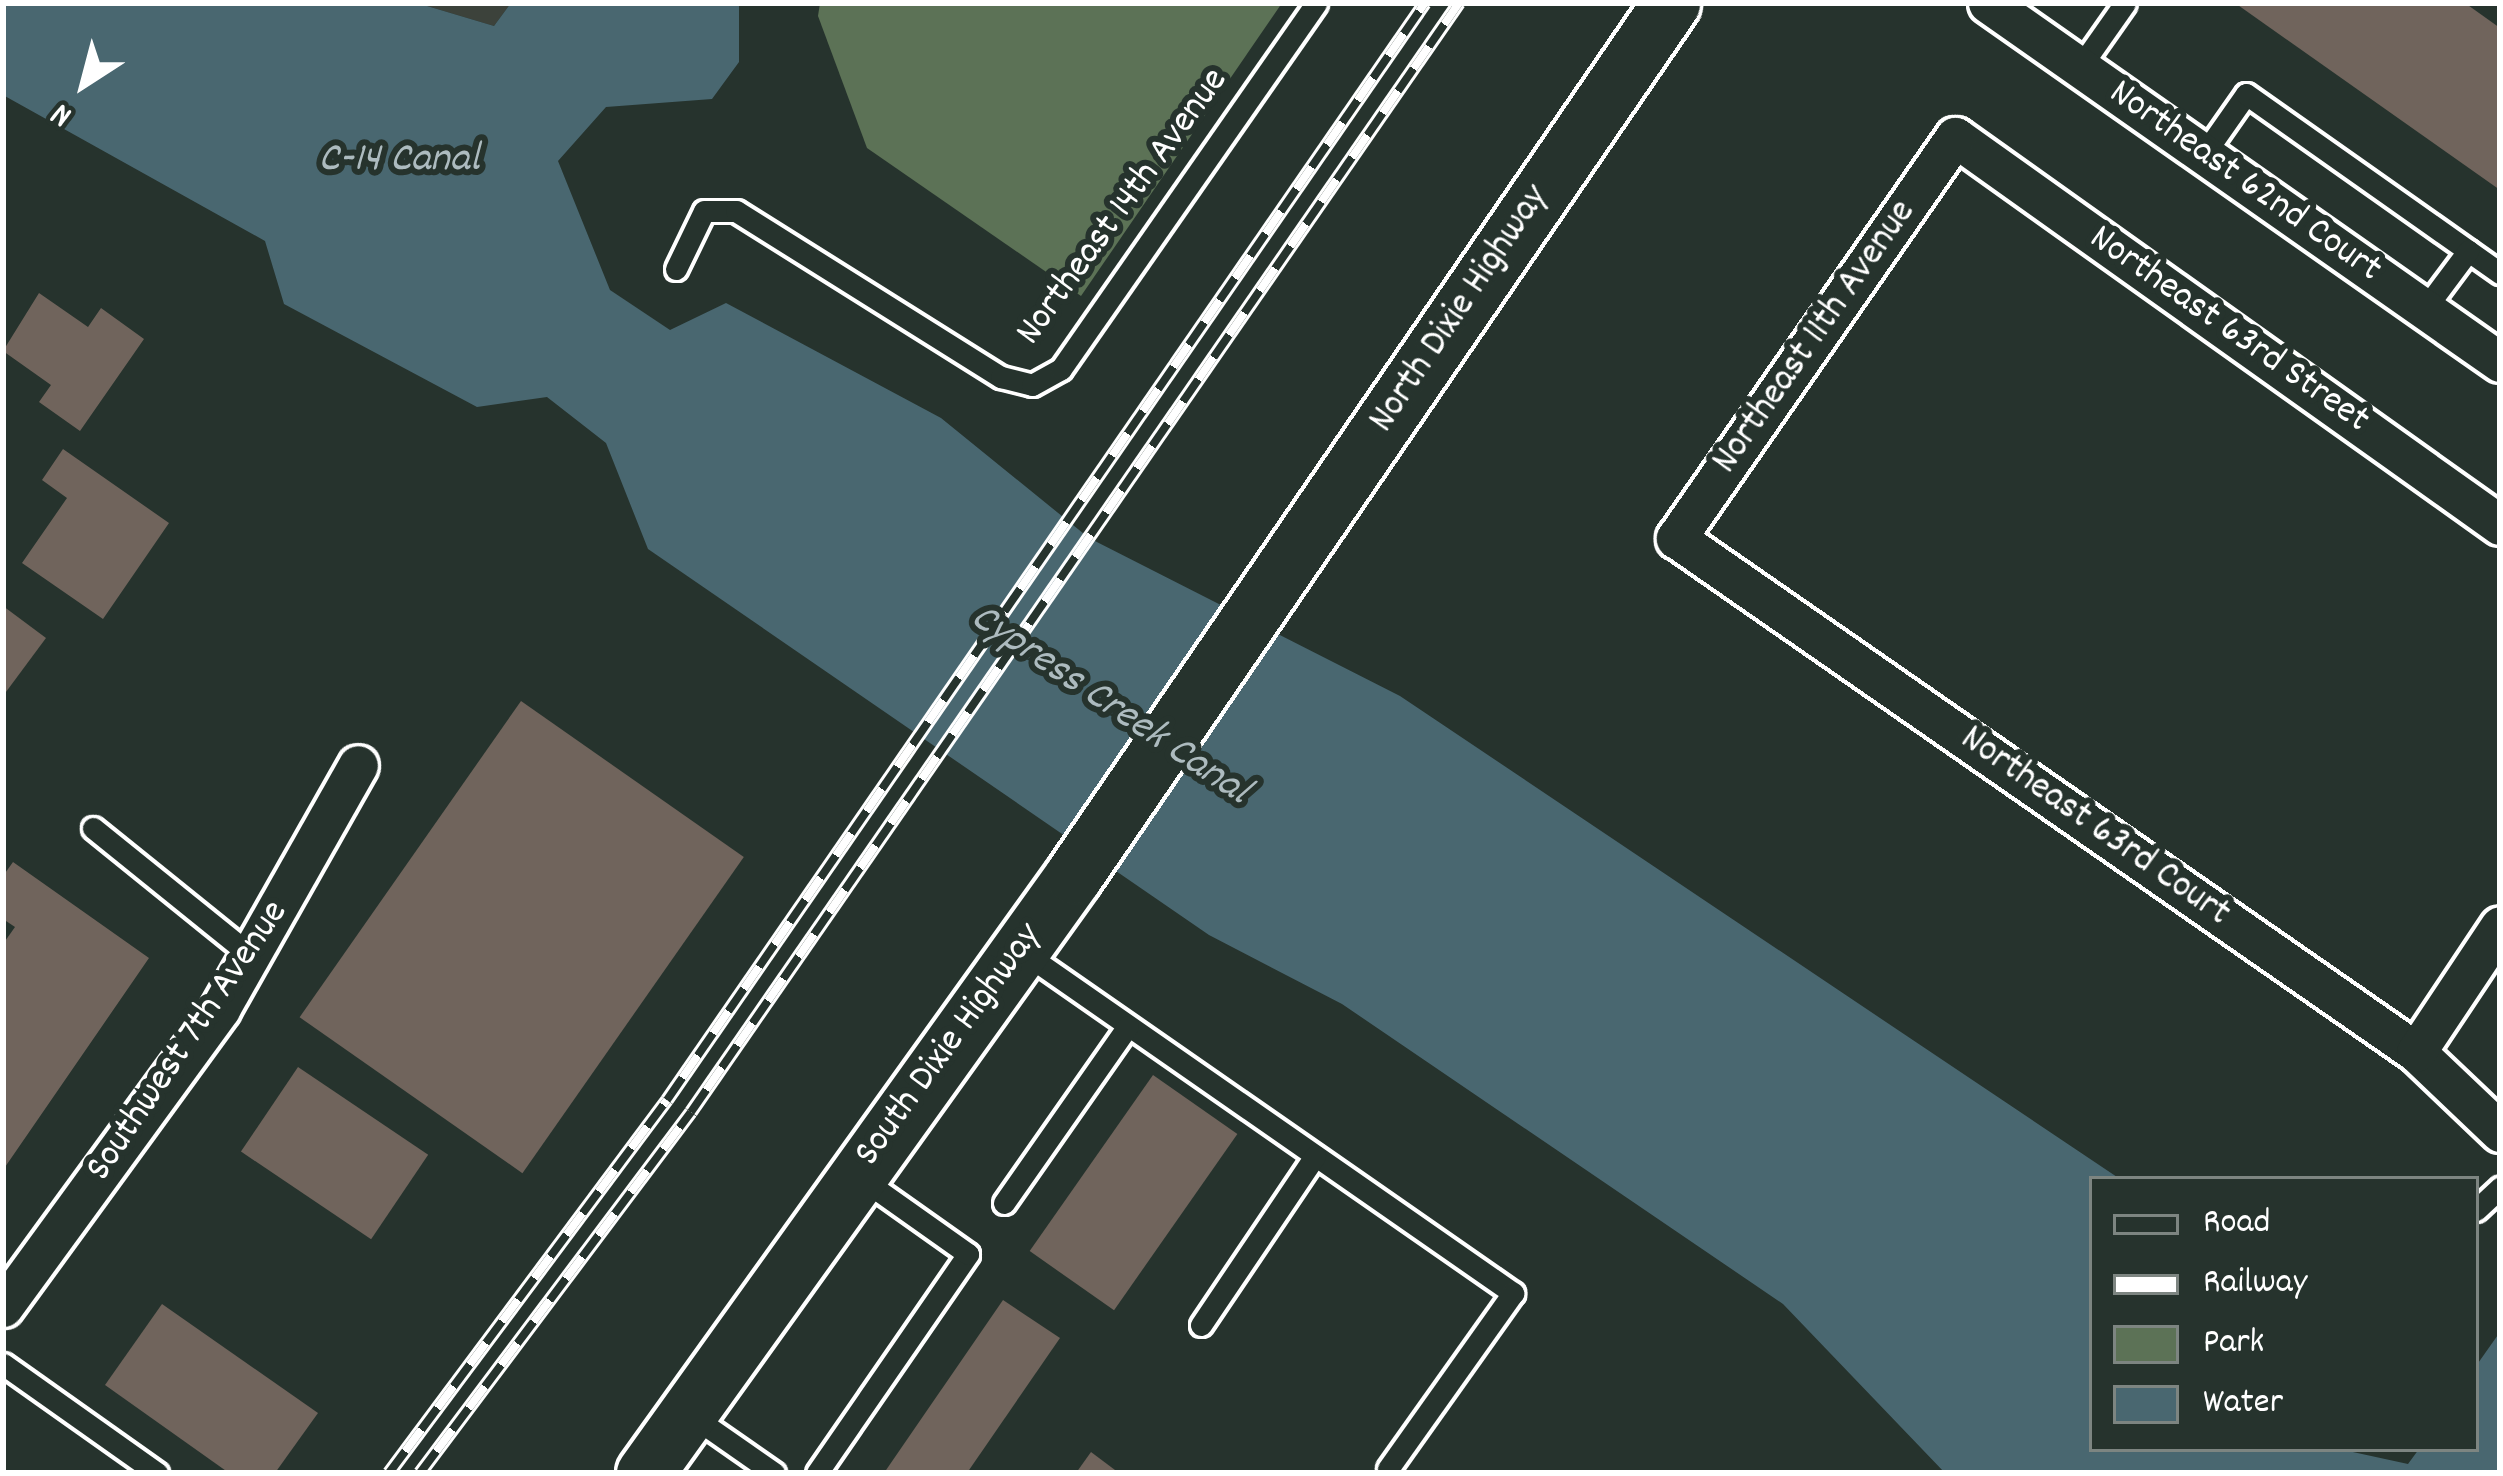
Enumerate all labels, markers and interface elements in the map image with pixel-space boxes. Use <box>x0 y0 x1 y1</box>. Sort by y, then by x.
north arrow <box>24 24 144 144</box>
street label: Northeast 14th Avenue <box>1008 60 1240 356</box>
street label: Northeast 62nd Court <box>2099 71 2389 295</box>
text: N <box>42 90 83 137</box>
water label: C-14 Canal <box>319 136 479 186</box>
street label: North Dixie Highway <box>1361 177 1561 443</box>
street label: Northeast 11th Avenue <box>1704 192 1928 484</box>
street label: Northeast 63rd Street <box>2079 217 2377 445</box>
water label: Cypress Creek Canal <box>960 594 1258 818</box>
street label: Northeast 63rd Court <box>1950 717 2238 939</box>
street label: Southwest 7th Avenue <box>78 893 300 1191</box>
street label: South Dixie Highway <box>846 915 1054 1177</box>
legend <box>2089 1176 2479 1452</box>
text: Road <box>2203 1198 2270 1250</box>
text: Railway <box>2203 1258 2307 1310</box>
text: Park <box>2203 1318 2264 1370</box>
text: Water <box>2203 1378 2283 1430</box>

